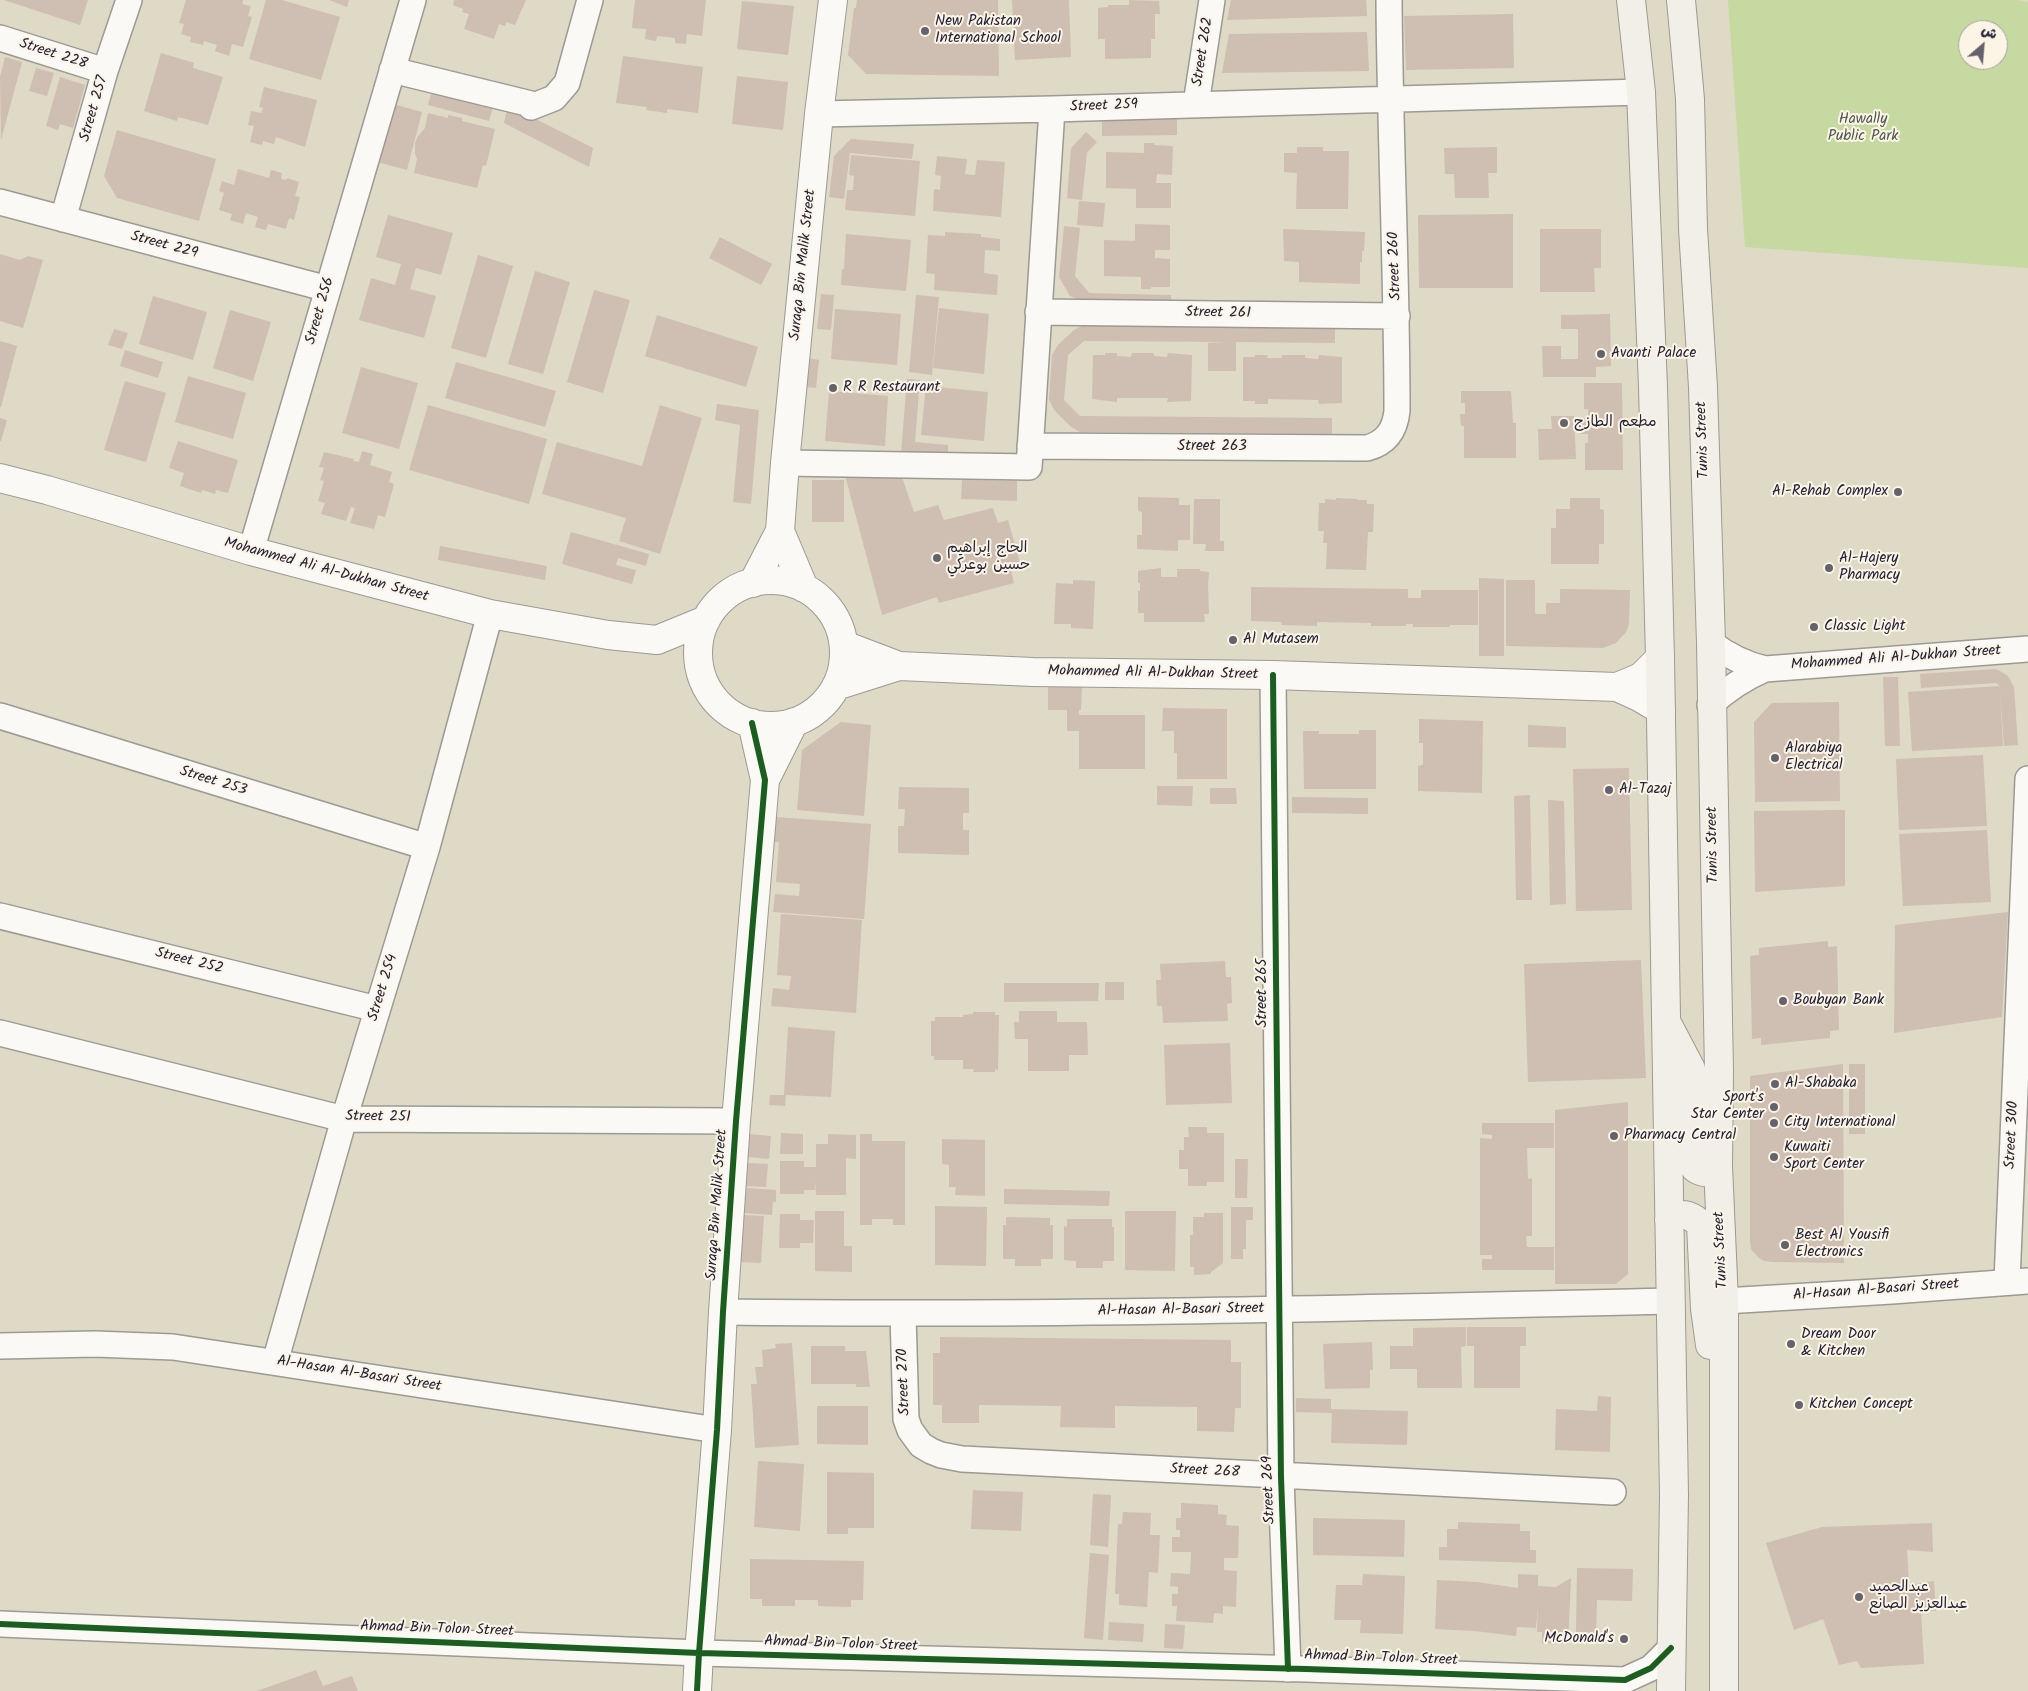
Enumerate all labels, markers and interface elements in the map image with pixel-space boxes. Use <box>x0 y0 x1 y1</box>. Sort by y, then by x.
place label: New Pakistan International School <box>935 13 1061 48</box>
street label: Street 262 <box>1190 16 1218 88</box>
text: ش <box>1977 19 2001 46</box>
north arrow <box>1958 20 2008 70</box>
marker: New Pakistan International School <box>919 25 931 37</box>
street label: Street 228 <box>17 36 89 74</box>
street label: Street 257 <box>77 74 113 144</box>
street label: Street 259 <box>1070 97 1138 117</box>
park label: Hawally Public Park <box>1828 111 1898 146</box>
street label: Suraqa Bin Malik Street <box>787 189 821 341</box>
street label: Street 229 <box>128 228 200 264</box>
street label: Street 260 <box>1386 231 1406 301</box>
street label: Street 256 <box>303 275 339 347</box>
street label: Street 261 <box>1185 304 1251 324</box>
place label: Avanti Palace <box>1611 345 1696 363</box>
marker: Avanti Palace <box>1595 348 1607 360</box>
place label: R R Restaurant <box>843 379 940 397</box>
marker: R R Restaurant <box>827 382 839 394</box>
street label: Tunis Street <box>1694 401 1714 479</box>
place label: مطعم الطازج <box>1574 414 1657 432</box>
marker: مطعم الطازج <box>1558 417 1570 429</box>
street label: Street 263 <box>1177 438 1247 456</box>
place label: Al-Rehab Complex <box>1772 483 1888 501</box>
marker: Al-Rehab Complex <box>1892 486 1904 498</box>
street label: Mohammed Ali Al-Dukhan Street <box>222 535 430 607</box>
place label: الحاج إبراهيم حسين بوعركي <box>947 540 1030 575</box>
place label: Al-Hajery Pharmacy <box>1839 550 1900 585</box>
marker: الحاج إبراهيم حسين بوعركي <box>931 552 943 564</box>
marker: Al-Hajery Pharmacy <box>1823 562 1835 574</box>
place label: Classic Light <box>1824 618 1905 636</box>
marker: Classic Light <box>1808 621 1820 633</box>
place label: Al Mutasem <box>1243 631 1319 649</box>
marker: Al Mutasem <box>1227 634 1239 646</box>
street label: Mohammed Ali Al-Dukhan Street <box>1790 643 2002 675</box>
street label: Mohammed Ali Al-Dukhan Street <box>1047 663 1259 685</box>
place label: Alarabiya Electrical <box>1785 740 1843 775</box>
marker: Alarabiya Electrical <box>1769 752 1781 764</box>
street label: Street 253 <box>177 763 249 801</box>
place label: Al-Tazaj <box>1619 781 1671 799</box>
marker: Al-Tazaj <box>1603 784 1615 796</box>
street label: Tunis Street <box>1704 806 1724 884</box>
street label: Street 252 <box>153 945 225 979</box>
street label: Street 254 <box>365 952 403 1024</box>
street label: Street 265 <box>1254 958 1272 1028</box>
place label: Boubyan Bank <box>1793 992 1884 1010</box>
marker: Boubyan Bank <box>1777 995 1789 1007</box>
place label: Al-Shabaka <box>1785 1075 1857 1093</box>
marker: Al-Shabaka <box>1769 1078 1781 1090</box>
place label: Sport's Star Center <box>1691 1089 1764 1124</box>
marker: Sport's Star Center <box>1768 1101 1780 1113</box>
street label: Street 300 <box>2002 1101 2024 1169</box>
street label: Street 251 <box>345 1108 411 1128</box>
place label: City International <box>1784 1114 1895 1132</box>
marker: City International <box>1768 1117 1780 1129</box>
place label: Pharmacy Central <box>1624 1127 1736 1145</box>
street label: Suraqa Bin Malik Street <box>704 1129 732 1281</box>
marker: Pharmacy Central <box>1608 1130 1620 1142</box>
place label: Kuwaiti Sport Center <box>1784 1139 1864 1174</box>
marker: Kuwaiti Sport Center <box>1768 1151 1780 1163</box>
street label: Tunis Street <box>1711 1211 1733 1289</box>
place label: Best Al Yousifi Electronics <box>1795 1227 1889 1262</box>
marker: Best Al Yousifi Electronics <box>1779 1239 1791 1251</box>
street label: Al-Hasan Al-Basari Street <box>1792 1276 1960 1306</box>
street label: Al-Hasan Al-Basari Street <box>1098 1301 1264 1321</box>
place label: Dream Door & Kitchen <box>1801 1326 1876 1361</box>
marker: Dream Door & Kitchen <box>1785 1338 1797 1350</box>
street label: Street 270 <box>895 1348 915 1416</box>
street label: Al-Hasan Al-Basari Street <box>275 1353 443 1397</box>
place label: Kitchen Concept <box>1809 1396 1913 1414</box>
marker: Kitchen Concept <box>1793 1399 1805 1411</box>
street label: Street 269 <box>1260 1455 1280 1525</box>
street label: Street 268 <box>1170 1461 1240 1483</box>
place label: عبدالحميد عبدالعزيز الصانع <box>1869 1579 1967 1614</box>
marker: عبدالحميد عبدالعزيز الصانع <box>1853 1591 1865 1603</box>
street label: Ahmad Bin Tolon Street <box>360 1618 514 1642</box>
place label: McDonald's <box>1544 1630 1614 1648</box>
street label: Ahmad Bin Tolon Street <box>764 1633 918 1657</box>
marker: McDonald's <box>1618 1633 1630 1645</box>
street label: Ahmad Bin Tolon Street <box>1304 1647 1458 1671</box>

